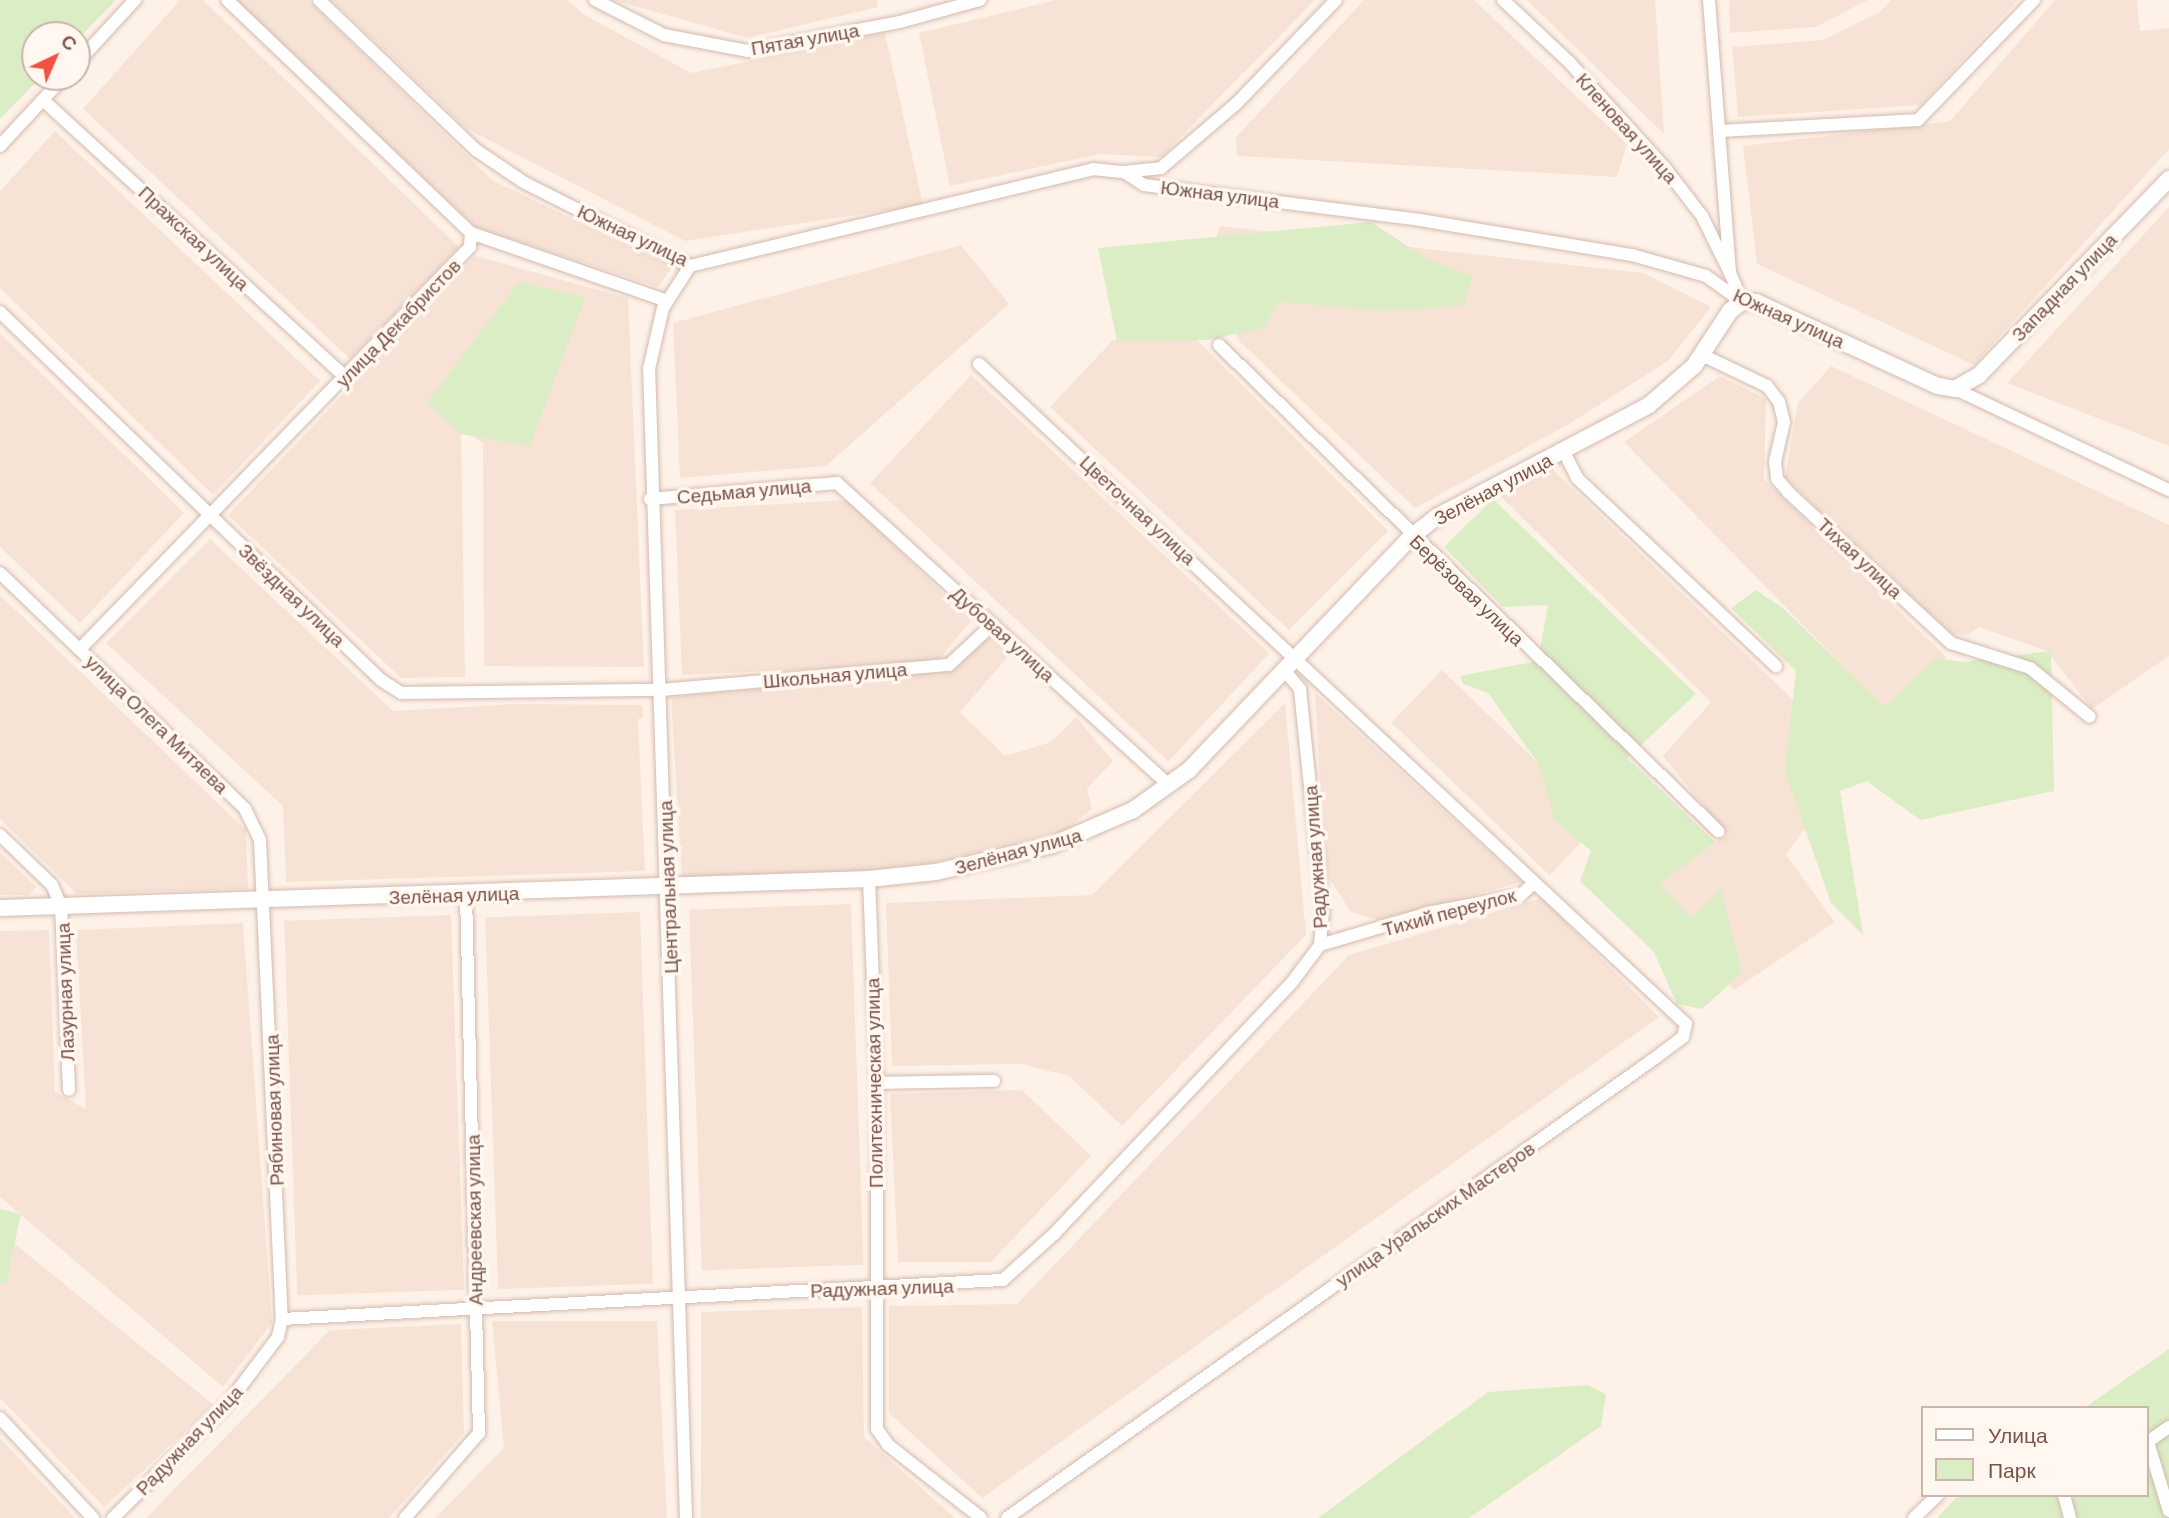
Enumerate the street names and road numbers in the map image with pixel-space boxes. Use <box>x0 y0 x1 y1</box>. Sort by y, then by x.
street label: Пятая улица <box>749 18 861 60</box>
street label: Кленовая улица <box>1572 68 1682 188</box>
street label: Южная улица <box>1159 175 1281 213</box>
street label: Пражская улица <box>134 181 254 295</box>
street label: Южная улица <box>574 199 692 271</box>
street label: Западная улица <box>2007 228 2121 346</box>
street label: улица Декабристов <box>331 254 465 392</box>
street label: Южная улица <box>1730 283 1848 353</box>
street label: Зелёная улица <box>1430 448 1556 530</box>
street label: Цветочная улица <box>1075 451 1201 569</box>
street label: Седьмая улица <box>676 474 812 508</box>
street label: Тихая улица <box>1813 513 1907 603</box>
street label: Берёзовая улица <box>1405 530 1529 650</box>
street label: Звёздная улица <box>234 539 350 651</box>
street label: Дубовая улица <box>947 582 1059 686</box>
street label: улица Олега Митяева <box>81 650 233 798</box>
street label: Школьная улица <box>762 657 908 693</box>
street label: Радужная улица <box>1299 785 1331 929</box>
street label: Центральная улица <box>654 800 682 974</box>
street label: Зелёная улица <box>952 823 1084 879</box>
street label: Зелёная улица <box>388 881 520 909</box>
street label: Тихий переулок <box>1380 883 1518 941</box>
street label: Лазурная улица <box>51 922 79 1062</box>
street label: Политехническая улица <box>861 978 887 1188</box>
street label: Рябиновая улица <box>260 1034 288 1186</box>
street label: Андреевская улица <box>461 1134 487 1306</box>
street label: улица Уральских Мастеров <box>1331 1137 1539 1291</box>
street label: Радужная улица <box>810 1274 954 1302</box>
street label: Радужная улица <box>131 1380 247 1500</box>

